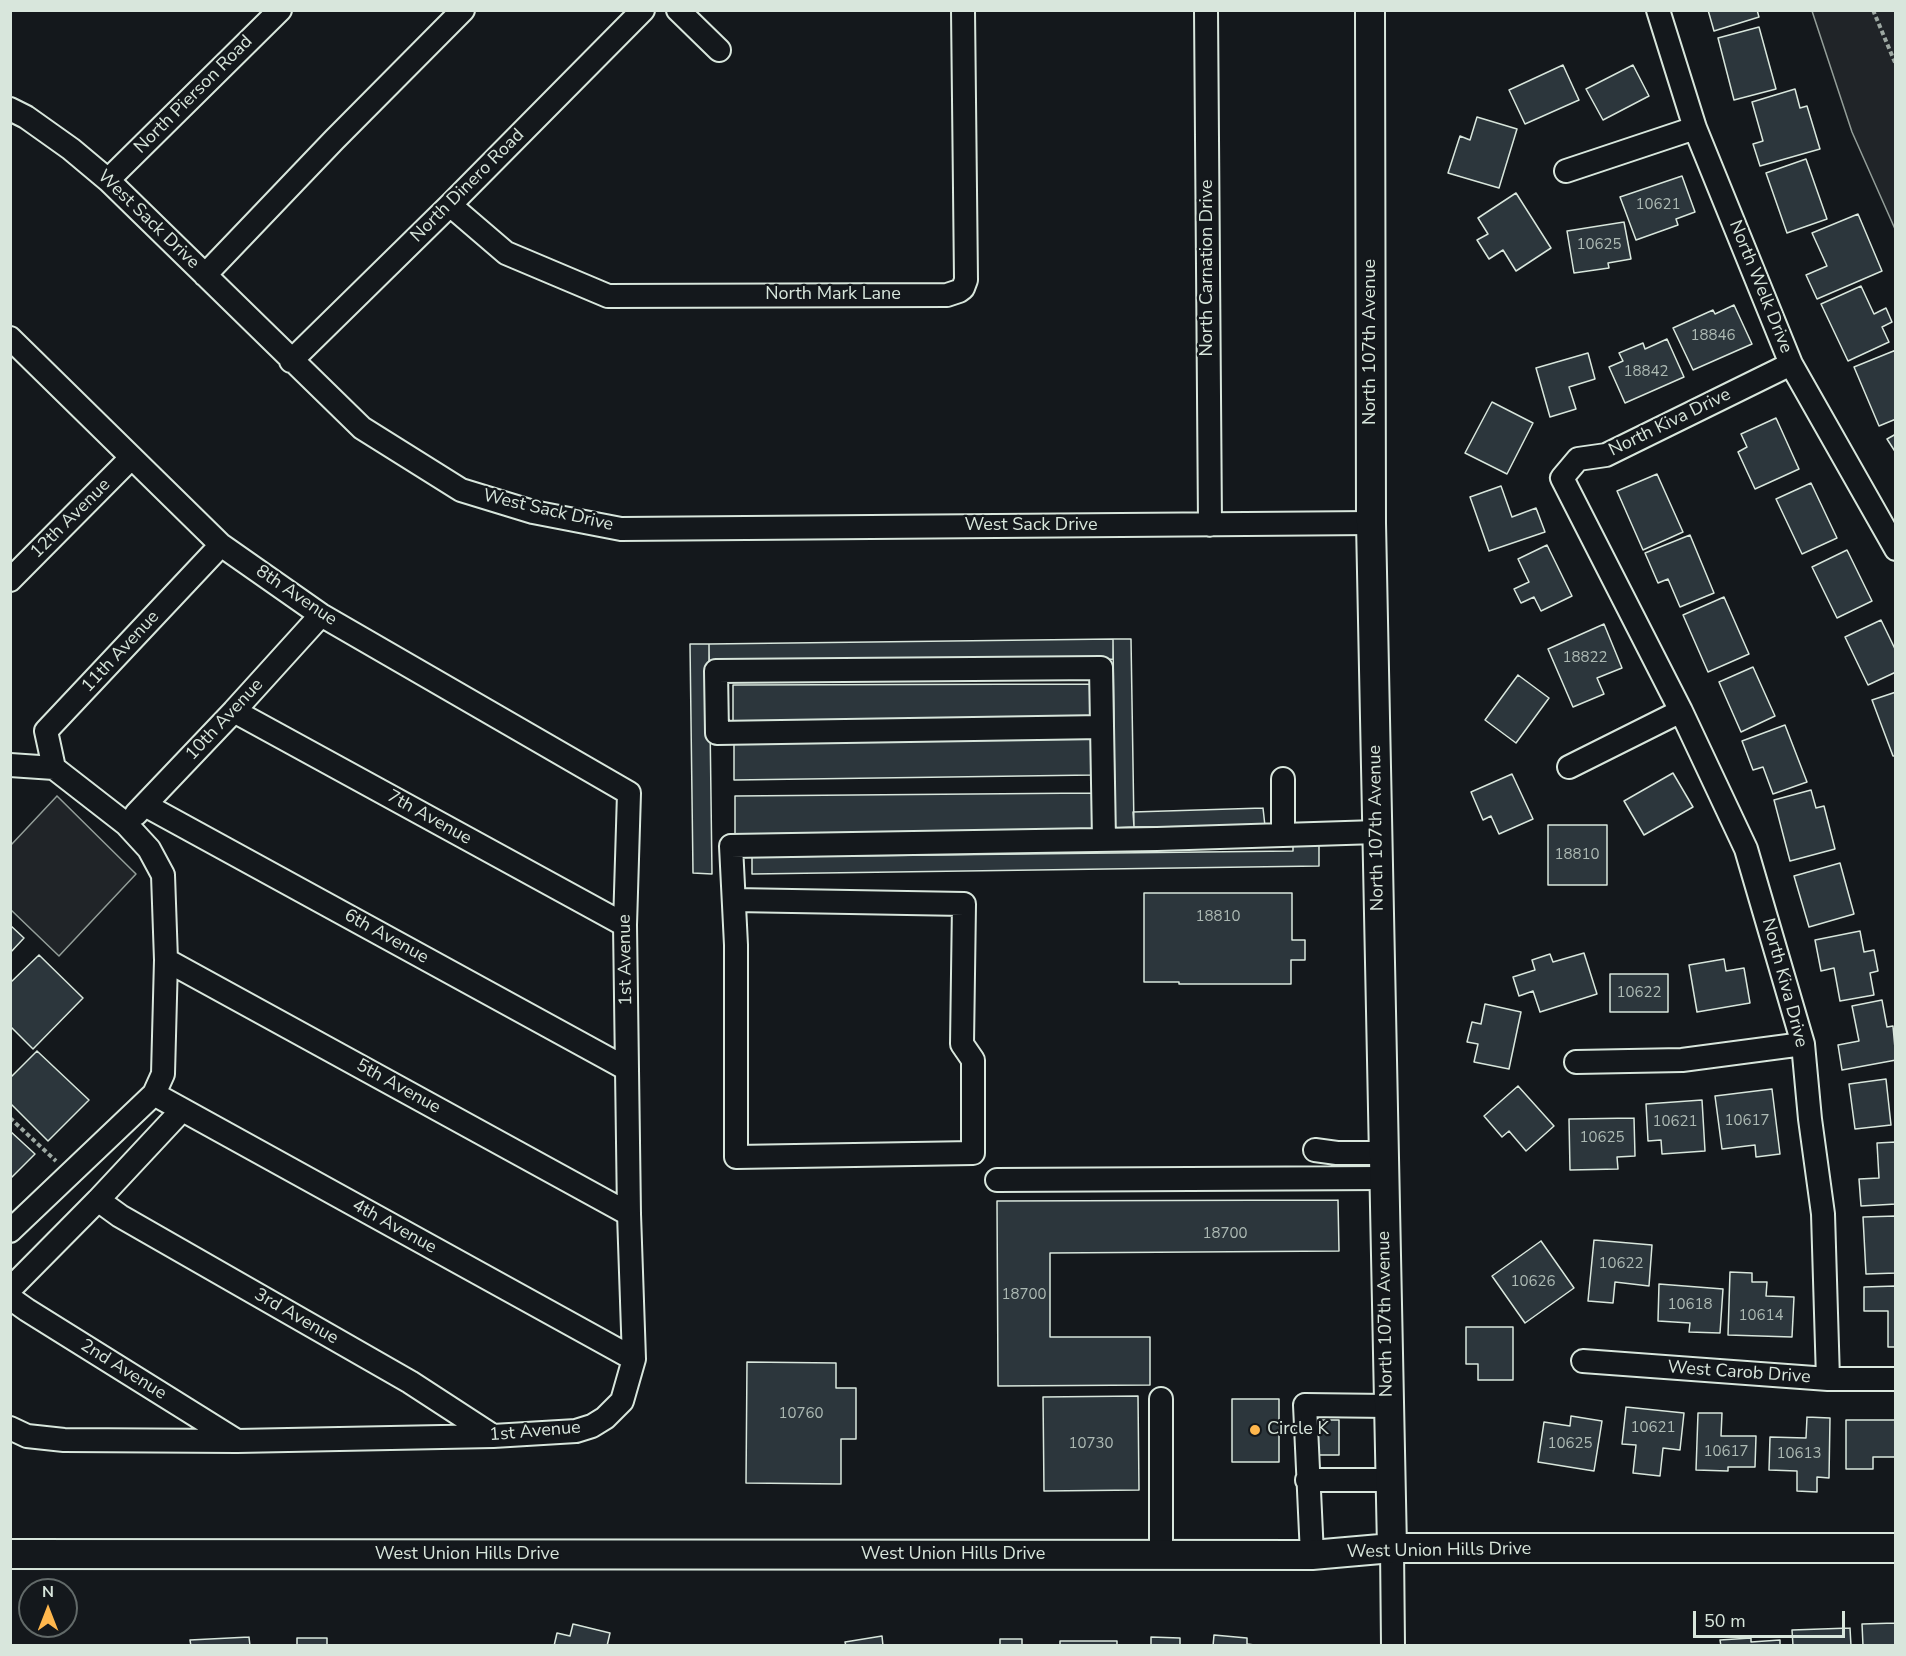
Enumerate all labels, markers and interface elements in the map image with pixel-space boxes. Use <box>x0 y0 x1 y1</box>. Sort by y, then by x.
street label: North Pierson Road <box>130 31 258 159</box>
street label: North Dinero Road <box>407 125 529 247</box>
street label: West Sack Drive <box>93 166 203 274</box>
street label: North Carnation Drive <box>1197 180 1219 356</box>
house number: 10621 <box>1636 196 1680 214</box>
street label: North Welk Drive <box>1724 217 1796 357</box>
house number: 10625 <box>1577 236 1621 254</box>
street label: North 107th Avenue <box>1360 259 1382 425</box>
street label: North Mark Lane <box>765 284 901 306</box>
house number: 18846 <box>1691 327 1735 345</box>
house number: 18842 <box>1624 363 1668 381</box>
street label: North Kiva Drive <box>1606 384 1734 462</box>
street label: 12th Avenue <box>27 475 115 563</box>
street label: West Sack Drive <box>481 486 615 536</box>
street label: West Sack Drive <box>964 515 1098 537</box>
street label: 8th Avenue <box>251 561 341 631</box>
street label: 11th Avenue <box>78 607 164 697</box>
house number: 18822 <box>1563 649 1607 667</box>
street label: 10th Avenue <box>182 675 268 765</box>
street label: North 107th Avenue <box>1365 745 1389 911</box>
street label: 7th Avenue <box>383 786 475 850</box>
house number: 18810 <box>1555 846 1599 864</box>
street label: 6th Avenue <box>340 905 432 969</box>
house number: 18810 <box>1196 908 1240 926</box>
street label: 1st Avenue <box>614 914 638 1006</box>
street label: North Kiva Drive <box>1756 916 1812 1050</box>
house number: 10622 <box>1617 984 1661 1002</box>
street label: 5th Avenue <box>352 1055 444 1119</box>
house number: 10617 <box>1725 1112 1769 1130</box>
house number: 10621 <box>1653 1113 1697 1131</box>
house number: 10625 <box>1580 1129 1624 1147</box>
street label: 4th Avenue <box>348 1195 440 1259</box>
house number: 18700 <box>1203 1225 1247 1243</box>
street label: North 107th Avenue <box>1374 1231 1398 1397</box>
house number: 10622 <box>1599 1255 1643 1273</box>
house number: 10626 <box>1511 1273 1555 1291</box>
street label: 3rd Avenue <box>250 1284 342 1350</box>
house number: 18700 <box>1002 1286 1046 1304</box>
house number: 10618 <box>1668 1296 1712 1314</box>
house number: 10614 <box>1739 1307 1783 1325</box>
street label: 2nd Avenue <box>76 1335 170 1405</box>
street label: West Carob Drive <box>1667 1357 1811 1389</box>
house number: 10760 <box>779 1405 823 1423</box>
street label: 1st Avenue <box>488 1417 582 1447</box>
place label: Circle K <box>1267 1419 1329 1441</box>
house number: 10621 <box>1631 1419 1675 1437</box>
marker: Circle K <box>1248 1423 1262 1437</box>
house number: 10730 <box>1069 1435 1113 1453</box>
house number: 10625 <box>1548 1435 1592 1453</box>
house number: 10617 <box>1704 1443 1748 1461</box>
house number: 10613 <box>1777 1445 1821 1463</box>
street label: West Union Hills Drive <box>1347 1539 1531 1563</box>
street label: West Union Hills Drive <box>375 1544 559 1566</box>
street label: West Union Hills Drive <box>861 1544 1045 1566</box>
north arrow <box>18 1578 78 1638</box>
text: N <box>42 1581 54 1603</box>
scale bar <box>1696 1599 1848 1637</box>
text: 50 m <box>1704 1609 1746 1633</box>

